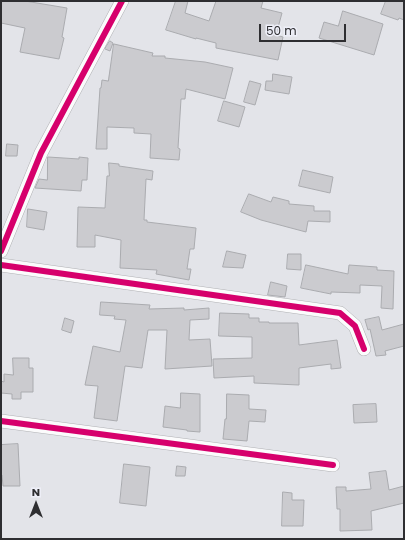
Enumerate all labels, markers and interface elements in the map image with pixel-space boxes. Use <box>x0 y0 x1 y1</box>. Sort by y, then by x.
scale bar <box>261 16 348 42</box>
text: 50 m <box>266 22 297 39</box>
north arrow <box>16 484 56 524</box>
text: N <box>32 484 40 500</box>

